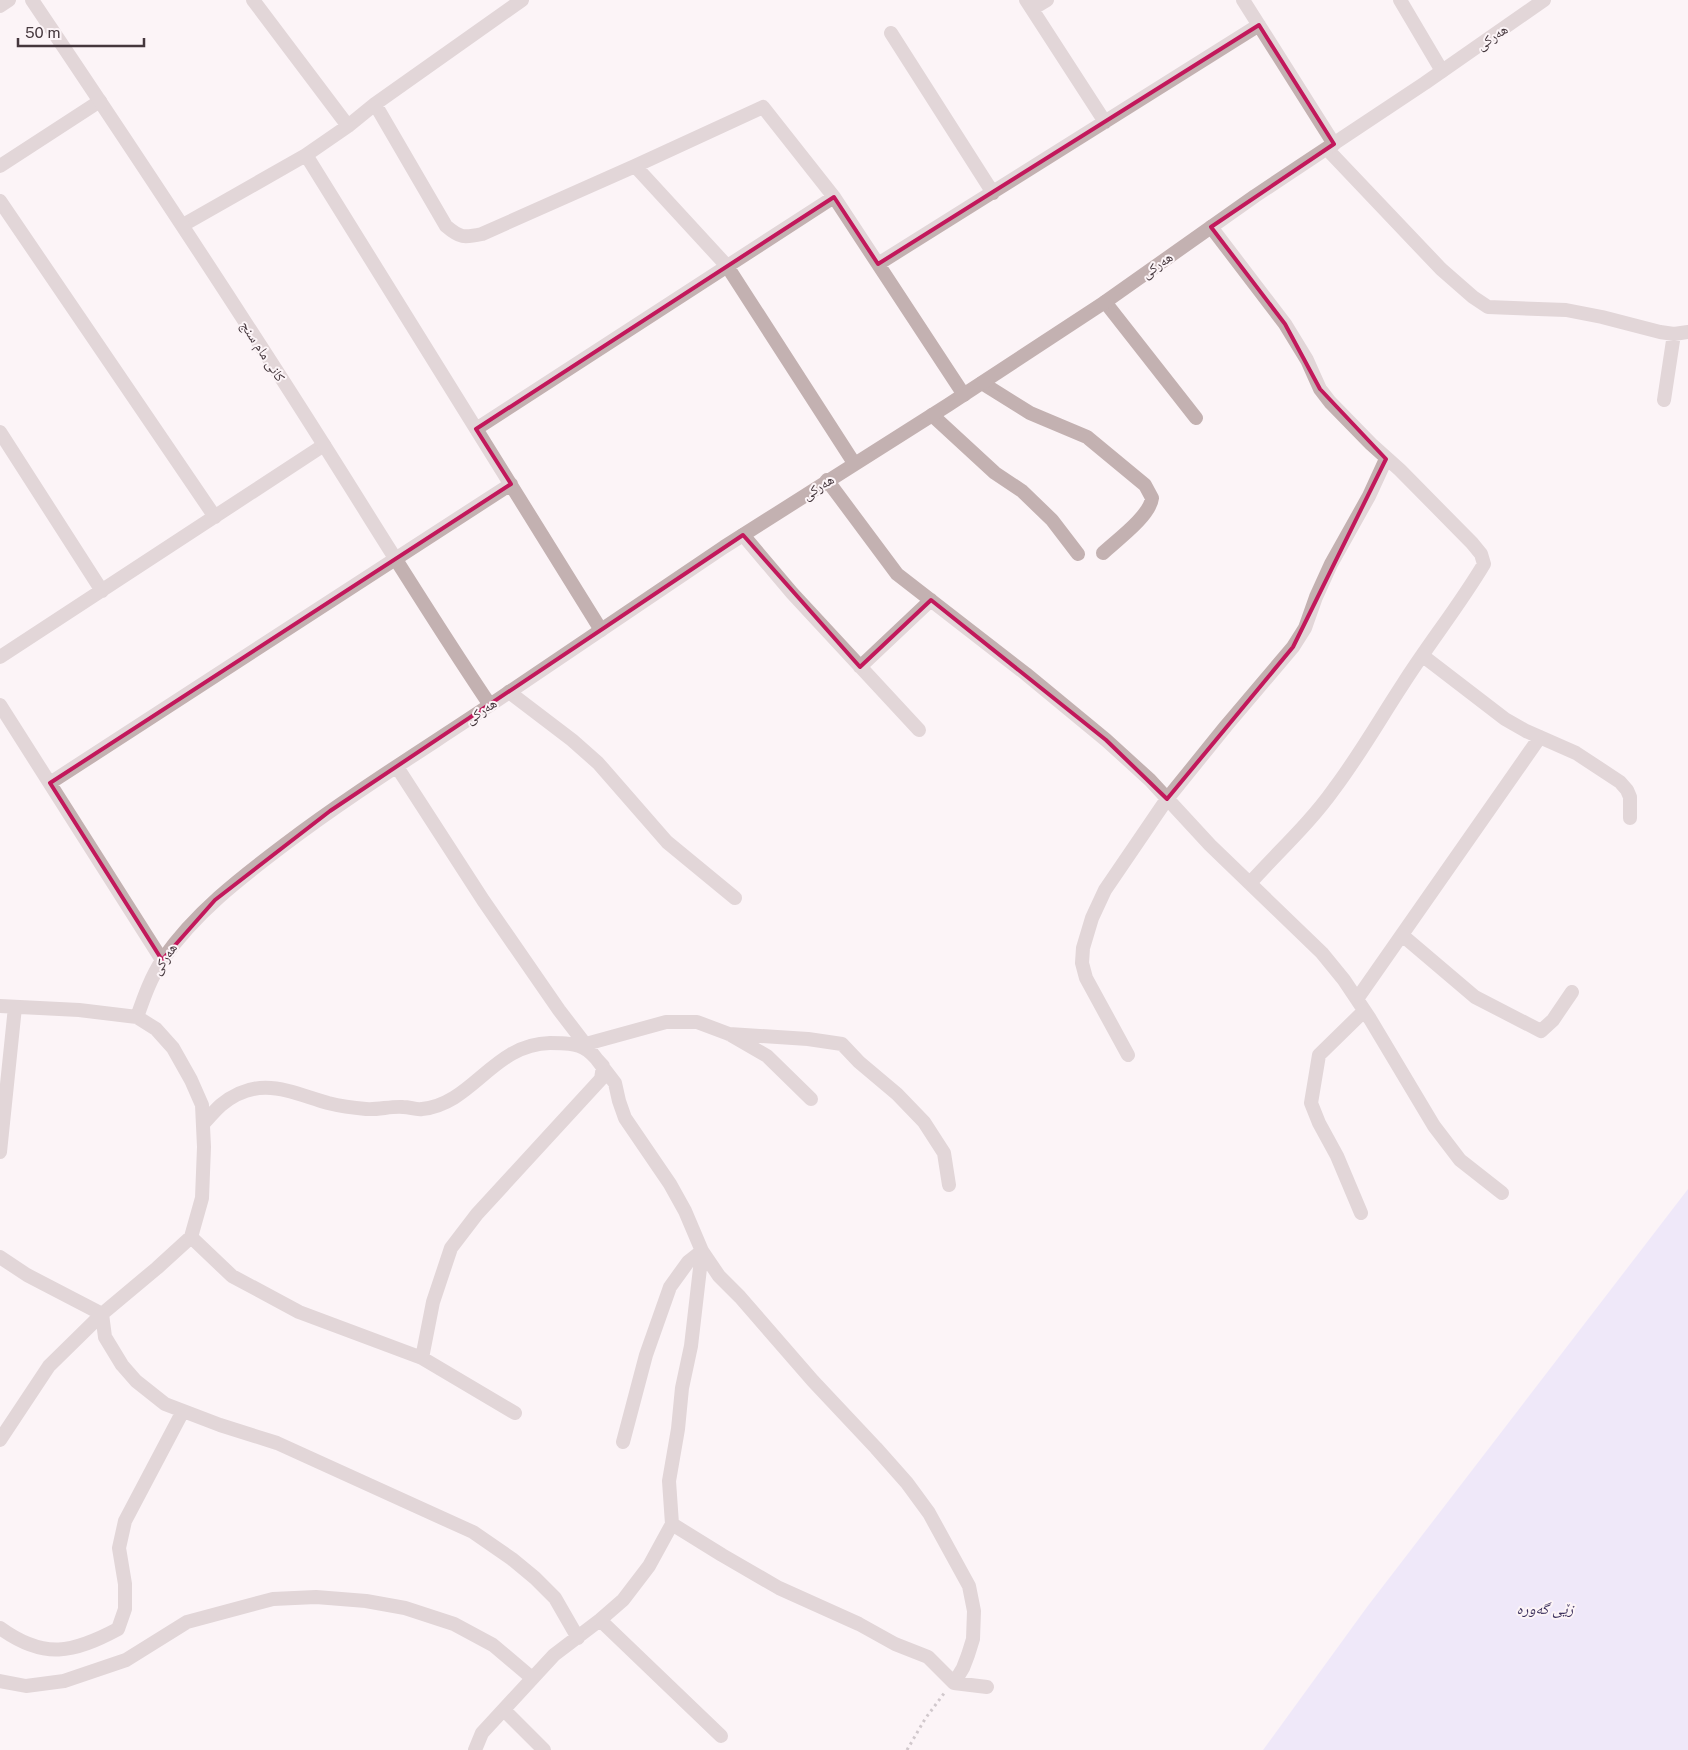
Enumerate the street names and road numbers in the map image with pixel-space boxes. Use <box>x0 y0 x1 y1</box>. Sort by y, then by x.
street label: هەرکی <box>1473 21 1511 54</box>
street label: هەرکی <box>1138 249 1176 282</box>
street label: کانی مام سنج <box>236 318 289 386</box>
street label: هەرکی <box>799 471 837 504</box>
street label: هەرکی <box>462 695 500 728</box>
street label: هەرکی <box>148 940 181 978</box>

